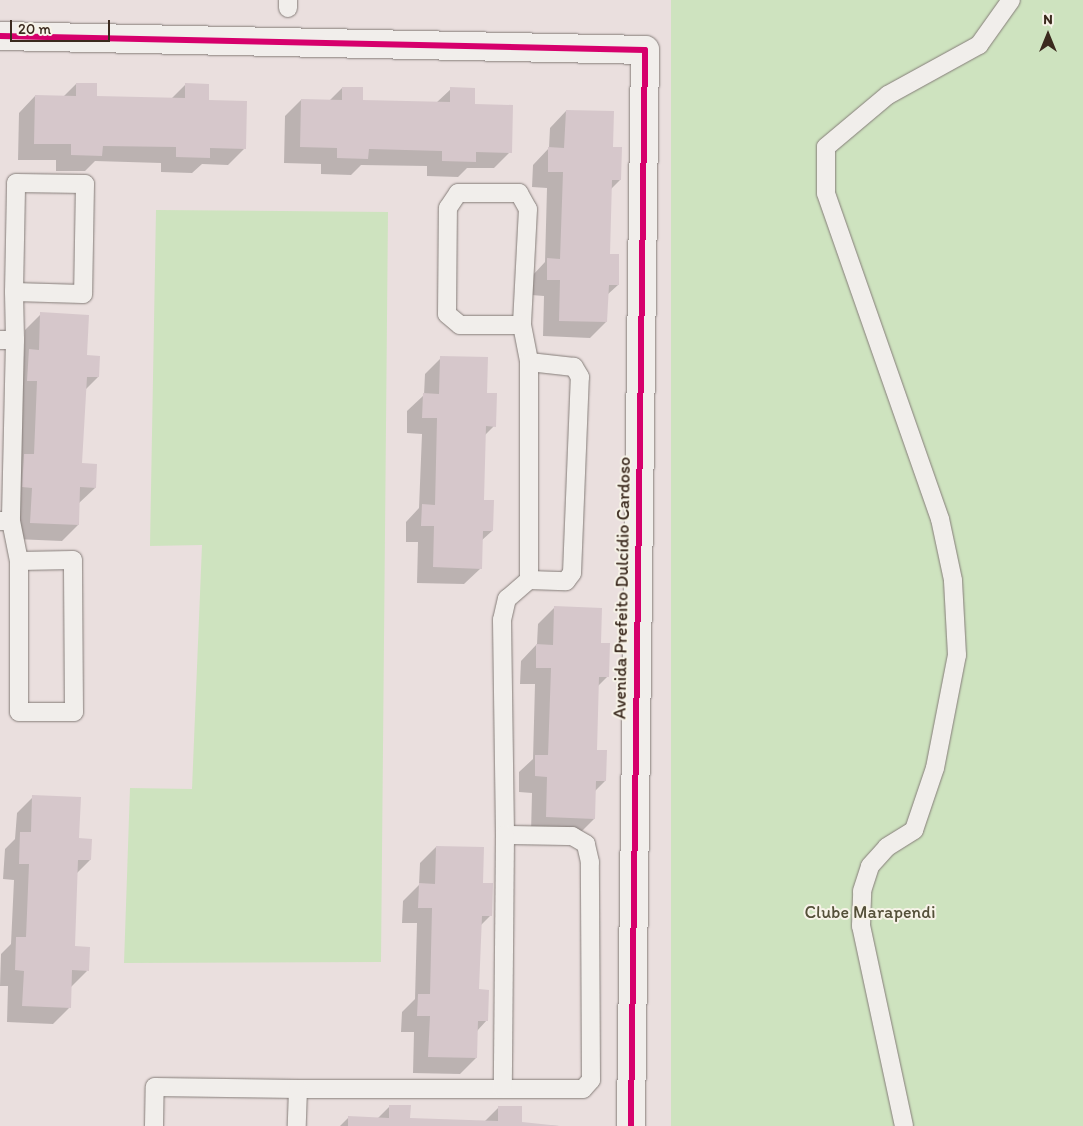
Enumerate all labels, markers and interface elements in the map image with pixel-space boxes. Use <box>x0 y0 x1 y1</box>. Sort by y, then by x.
scale bar <box>12 10 112 42</box>
north arrow <box>1023 10 1073 60</box>
text: N <box>1043 11 1053 28</box>
text: 20 m <box>18 20 51 38</box>
street label: Avenida Prefeito Dulcídio Cardoso <box>609 456 635 720</box>
park label: Clube Marapendi <box>805 901 935 923</box>

